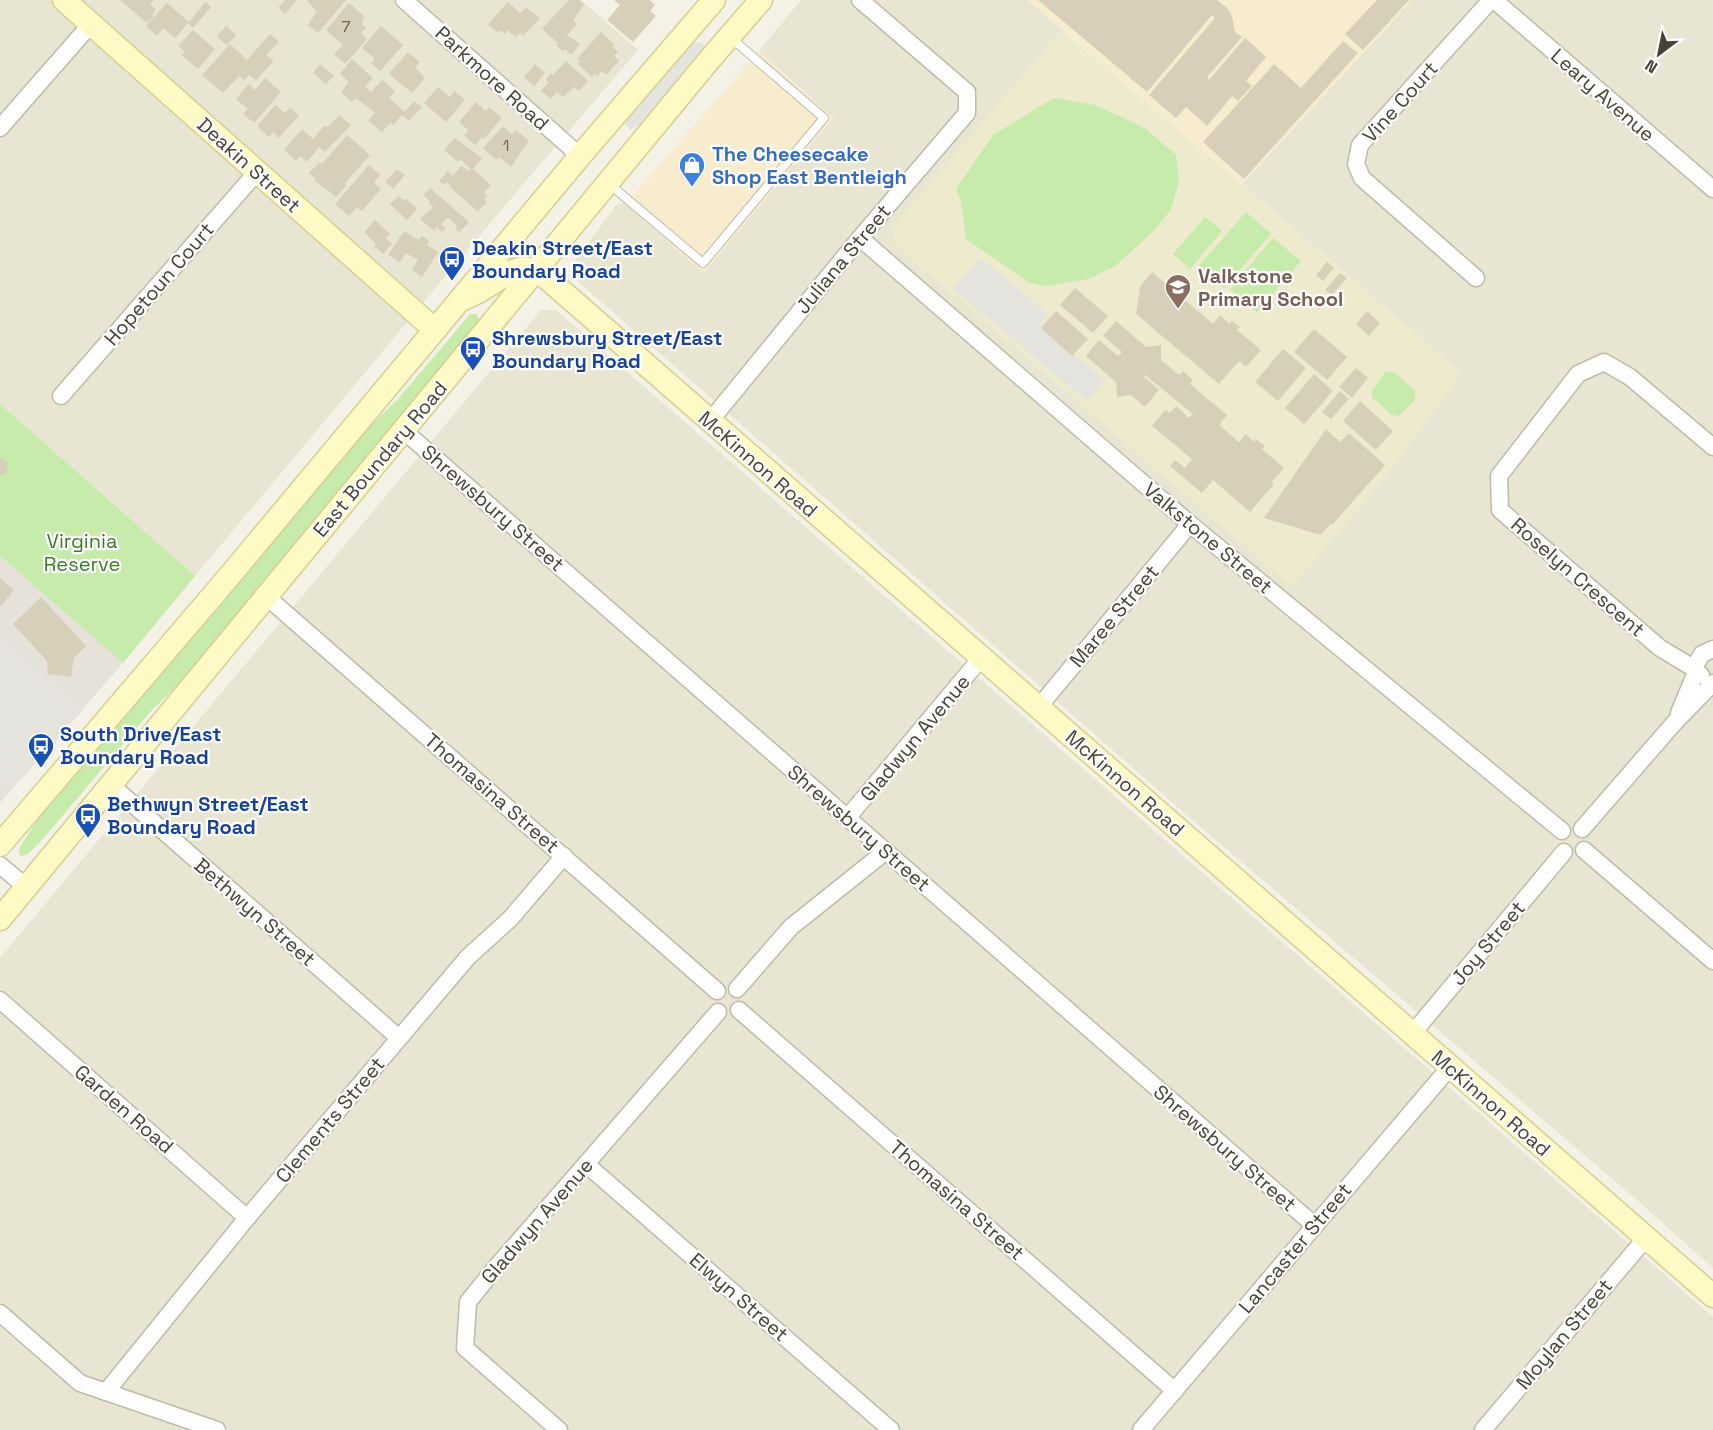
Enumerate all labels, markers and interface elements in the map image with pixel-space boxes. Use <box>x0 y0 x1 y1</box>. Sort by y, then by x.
house number: 7 <box>341 16 351 37</box>
street label: Parkmore Road <box>430 20 554 136</box>
north arrow <box>1629 24 1689 84</box>
street label: Leary Avenue <box>1546 43 1660 147</box>
text: N <box>1641 55 1661 78</box>
street label: Vine Court <box>1357 56 1443 148</box>
street label: Deakin Street <box>192 112 306 218</box>
house number: 1 <box>503 135 509 156</box>
place label: The Cheesecake Shop East Bentleigh <box>712 141 907 190</box>
shop icon: The Cheesecake Shop East Bentleigh <box>677 150 707 188</box>
street label: Juliana Street <box>790 199 896 319</box>
street label: Hopetoun Court <box>98 217 220 351</box>
place label: Deakin Street/East Boundary Road <box>472 235 653 284</box>
bus stop icon: Deakin Street/East Boundary Road <box>437 244 467 282</box>
place label: Valkstone Primary School <box>1198 263 1343 312</box>
school or university icon: Valkstone Primary School <box>1163 272 1193 310</box>
place label: Shrewsbury Street/East Boundary Road <box>492 325 722 374</box>
bus stop icon: Shrewsbury Street/East Boundary Road <box>458 334 488 372</box>
street label: East Boundary Road <box>307 376 453 542</box>
street label: McKinnon Road <box>693 405 823 523</box>
street label: Shrewsbury Street <box>416 439 570 577</box>
street label: Valkstone Street <box>1138 476 1278 600</box>
street label: Roselyn Crescent <box>1506 512 1650 642</box>
park label: Virginia Reserve <box>44 528 120 577</box>
street label: Maree Street <box>1064 559 1164 673</box>
street label: Gladwyn Avenue <box>854 669 976 807</box>
place label: South Drive/East Boundary Road <box>60 721 221 770</box>
street label: McKinnon Road <box>1060 724 1190 842</box>
street label: Thomasina Street <box>419 727 565 859</box>
bus stop icon: South Drive/East Boundary Road <box>26 731 56 769</box>
street label: Shrewsbury Street <box>782 759 936 897</box>
place label: Bethwyn Street/East Boundary Road <box>107 791 309 840</box>
bus stop icon: Bethwyn Street/East Boundary Road <box>73 801 103 839</box>
street label: Bethwyn Street <box>189 852 321 972</box>
street label: Joy Street <box>1445 895 1531 991</box>
street label: McKinnon Road <box>1426 1044 1556 1162</box>
street label: Clements Street <box>270 1052 390 1188</box>
street label: Garden Road <box>69 1059 179 1159</box>
street label: Shrewsbury Street <box>1148 1079 1302 1217</box>
street label: Thomasina Street <box>884 1134 1030 1266</box>
street label: Gladwyn Avenue <box>475 1153 599 1289</box>
street label: Lancaster Street <box>1233 1177 1357 1319</box>
street label: Elwyn Street <box>684 1247 794 1347</box>
street label: Moylan Street <box>1510 1273 1618 1395</box>

